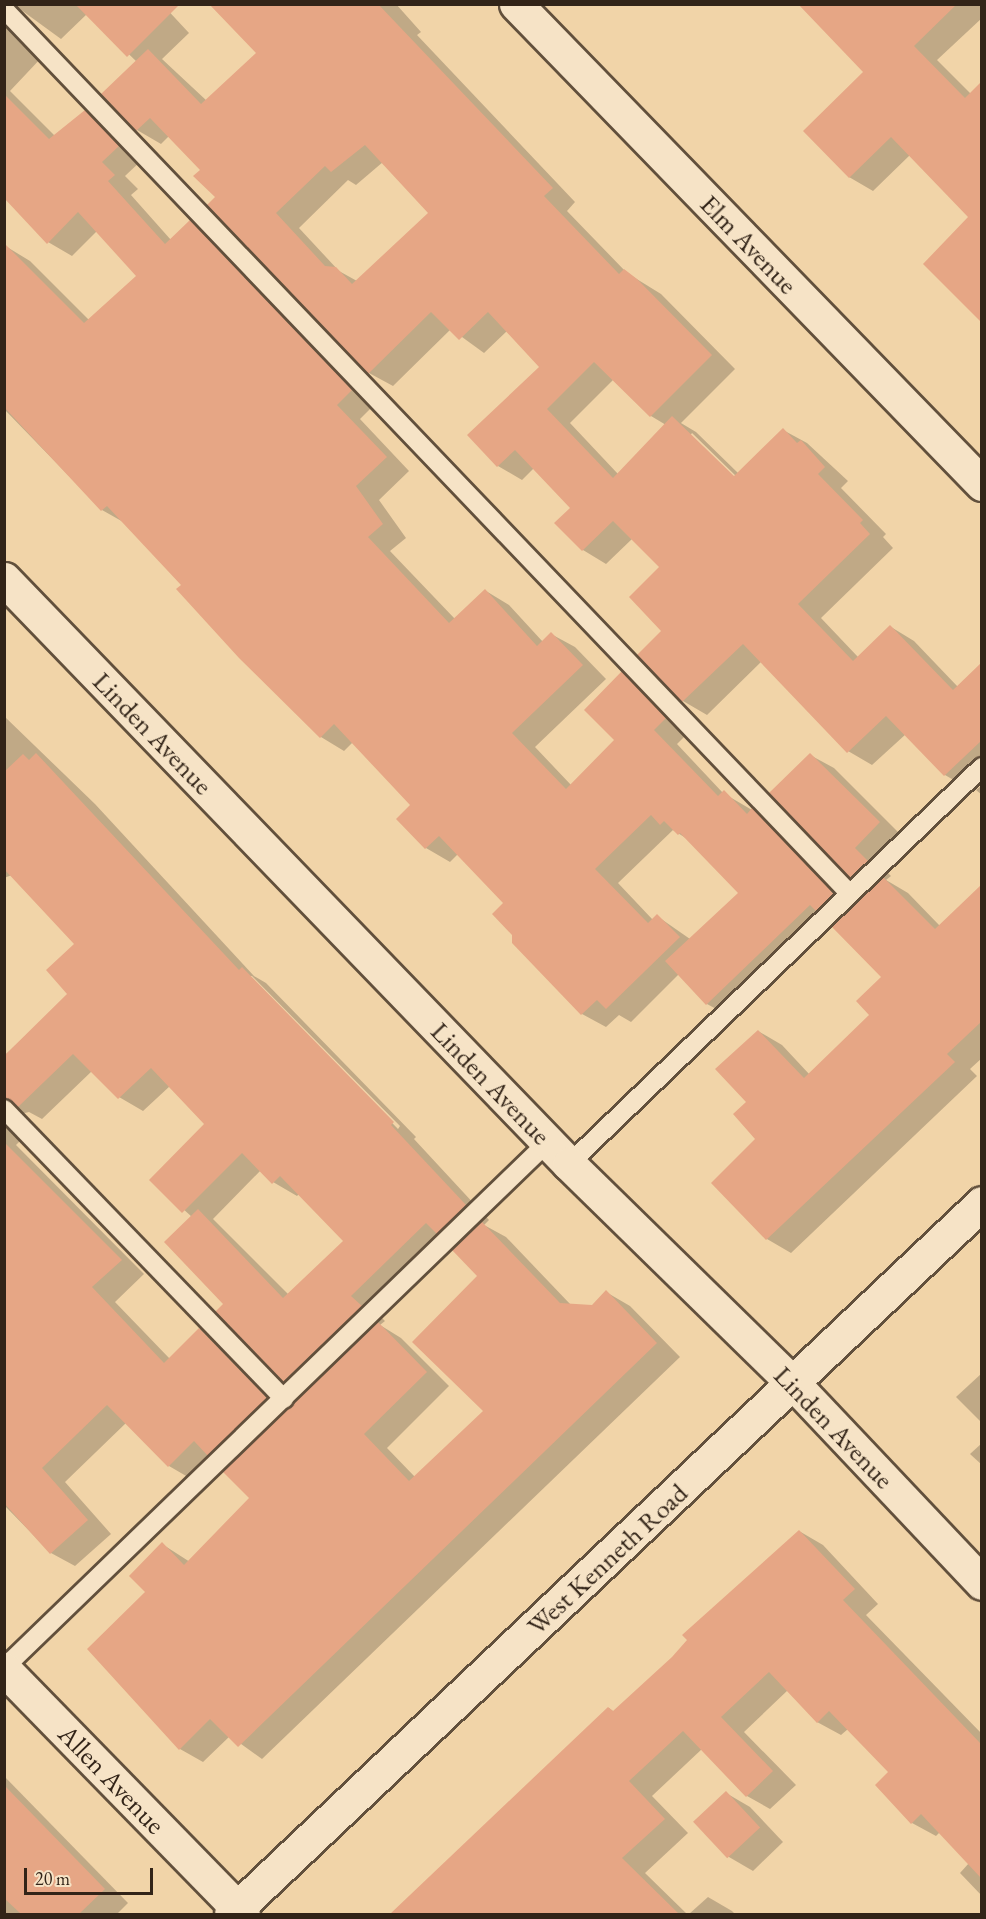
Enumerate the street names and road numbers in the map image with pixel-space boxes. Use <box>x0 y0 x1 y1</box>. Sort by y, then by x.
street label: Elm Avenue <box>694 188 804 300</box>
street label: Linden Avenue <box>86 665 220 801</box>
street label: Linden Avenue <box>424 1015 558 1151</box>
street label: Linden Avenue <box>767 1359 901 1495</box>
street label: West Kenneth Road <box>520 1476 694 1642</box>
street label: Allen Avenue <box>52 1718 172 1840</box>

